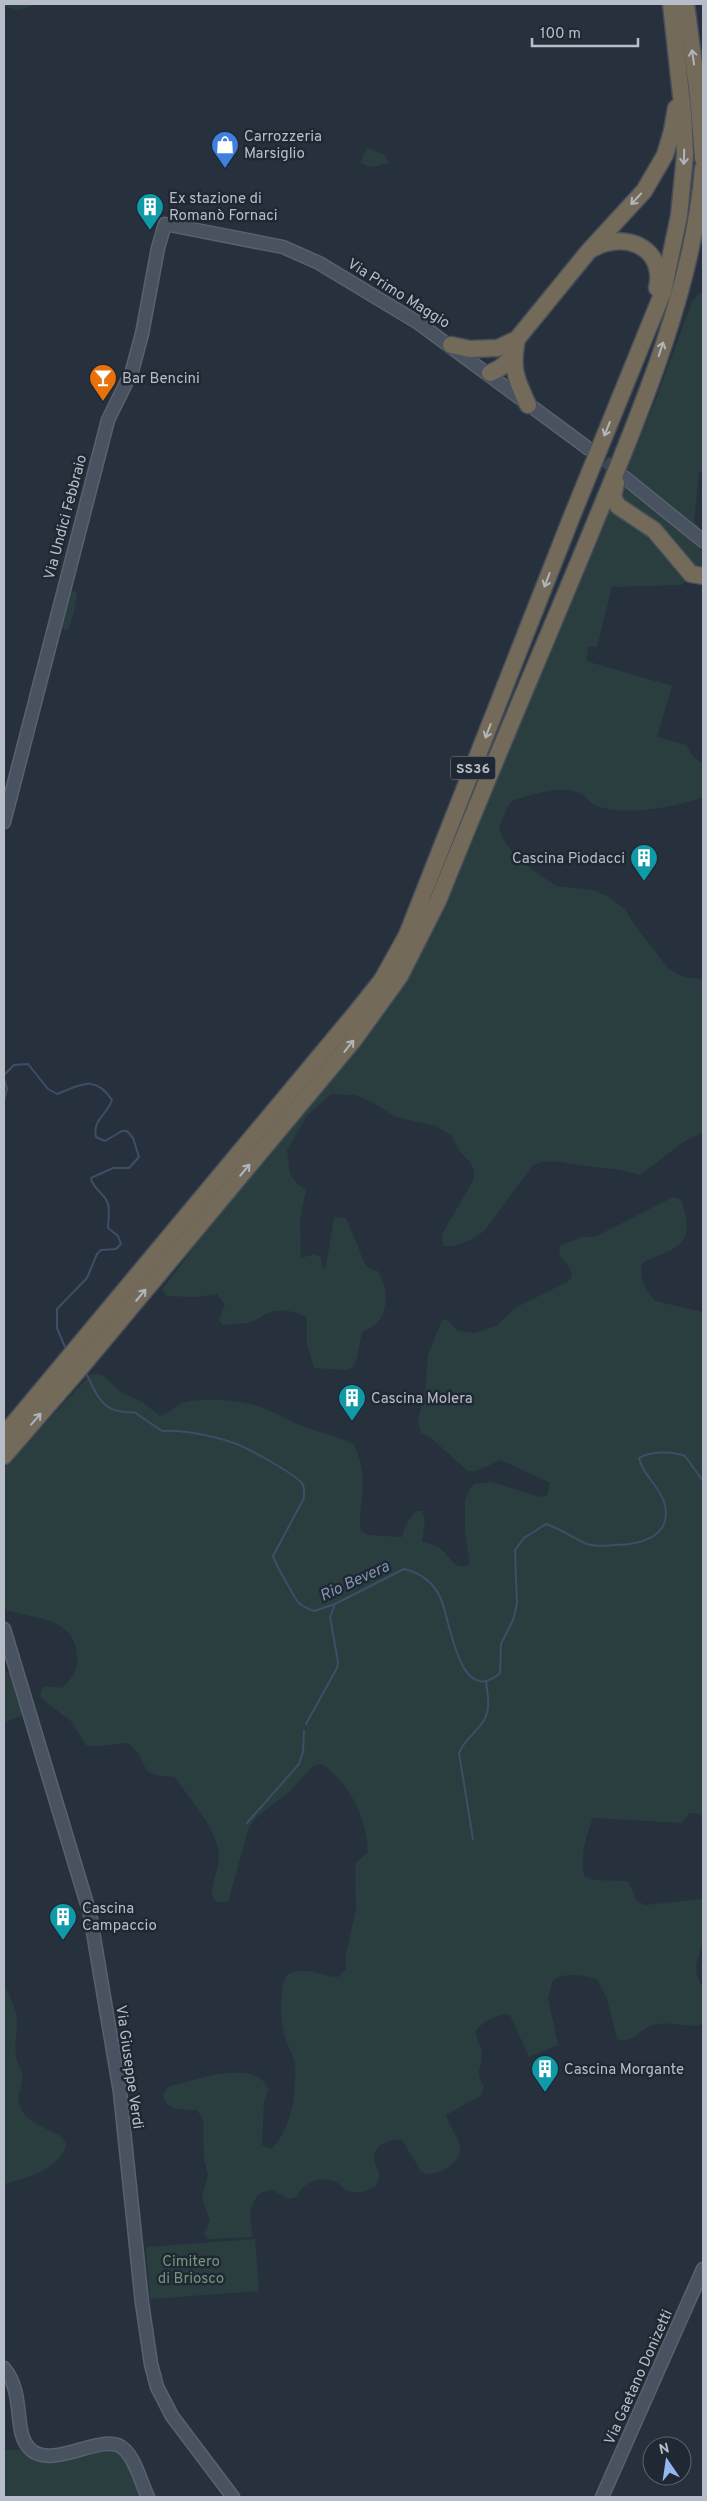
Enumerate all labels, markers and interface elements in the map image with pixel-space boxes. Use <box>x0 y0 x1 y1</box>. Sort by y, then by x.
scale bar <box>532 15 638 47</box>
text: 100 m <box>540 25 581 44</box>
one-way arrow <box>688 50 698 66</box>
place label: Carrozzeria Marsiglio <box>244 128 322 164</box>
shop icon: Carrozzeria Marsiglio <box>210 130 240 169</box>
one-way arrow <box>680 148 689 164</box>
place label: Ex stazione di Romanò Fornaci <box>169 190 278 226</box>
building icon: Ex stazione di Romanò Fornaci <box>135 192 165 231</box>
one-way arrow <box>630 193 642 206</box>
street label: Via Primo Maggio <box>343 255 453 333</box>
one-way arrow <box>657 342 667 358</box>
bar icon: Bar Bencini <box>88 363 118 402</box>
place label: Bar Bencini <box>122 370 200 389</box>
one-way arrow <box>602 421 612 436</box>
street label: Via Undici Febbraio <box>41 453 92 582</box>
one-way arrow <box>542 572 551 587</box>
one-way arrow <box>482 723 492 738</box>
road number: SS36 <box>450 756 496 780</box>
building icon: Cascina Piodacci <box>629 843 659 882</box>
place label: Cascina Piodacci <box>512 850 625 869</box>
one-way arrow <box>343 1039 354 1052</box>
one-way arrow <box>239 1164 251 1177</box>
one-way arrow <box>135 1289 146 1302</box>
building icon: Cascina Molera <box>337 1383 367 1422</box>
place label: Cascina Molera <box>371 1390 473 1409</box>
one-way arrow <box>30 1413 41 1426</box>
water label: Rio Bevera <box>317 1557 393 1607</box>
place label: Cascina Campaccio <box>82 1900 157 1936</box>
building icon: Cascina Campaccio <box>48 1902 78 1941</box>
street label: Via Giuseppe Verdi <box>110 2004 147 2130</box>
building icon: Cascina Morgante <box>530 2054 560 2093</box>
place label: Cascina Morgante <box>564 2061 684 2080</box>
park label: Cimitero di Briosco <box>158 2253 224 2289</box>
street label: Via Gaetano Donizetti <box>601 2307 678 2448</box>
north arrow <box>642 2436 692 2486</box>
text: N <box>658 2440 671 2459</box>

